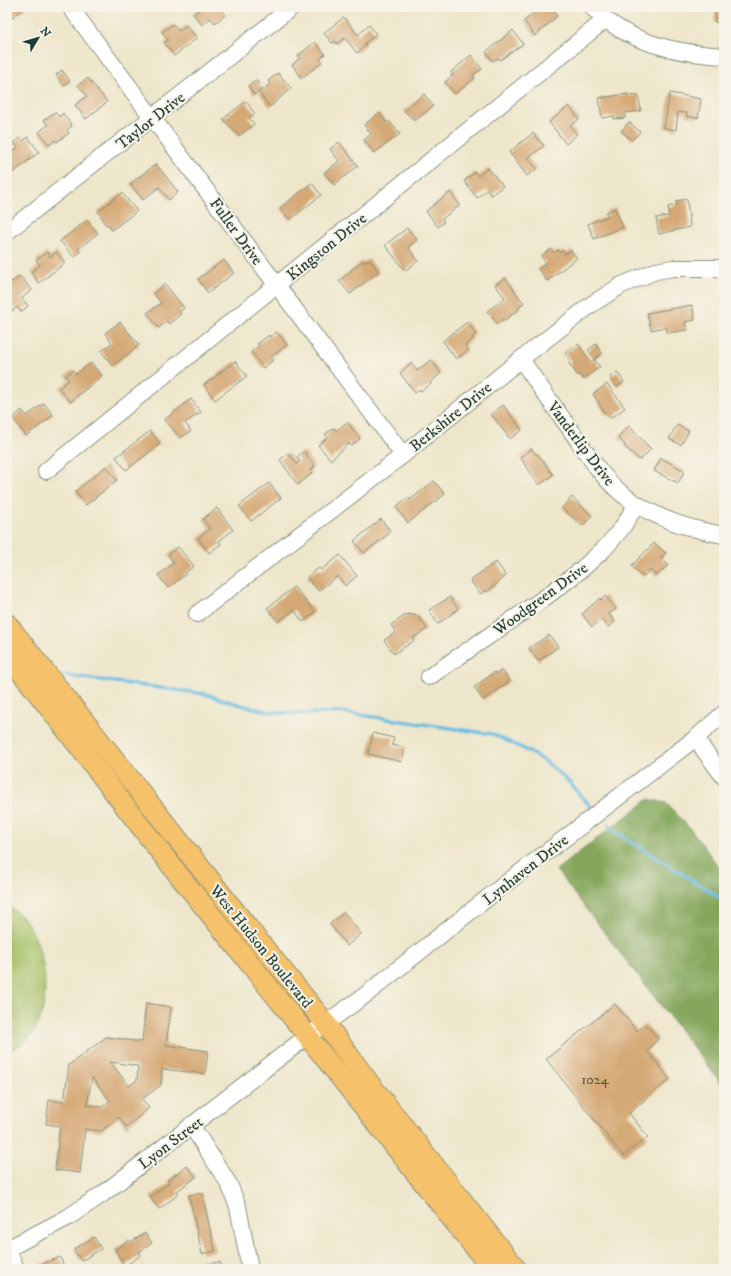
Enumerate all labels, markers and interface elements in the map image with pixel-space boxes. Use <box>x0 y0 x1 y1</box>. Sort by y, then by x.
north arrow <box>18 18 58 58</box>
text: N <box>37 25 53 40</box>
street label: Taylor Drive <box>112 87 189 154</box>
street label: Fuller Drive <box>205 194 268 269</box>
street label: Kingston Drive <box>283 208 371 285</box>
street label: Berkshire Drive <box>405 377 496 456</box>
street label: Vanderlip Drive <box>542 397 620 490</box>
street label: Woodgreen Drive <box>489 558 592 640</box>
street label: Lynhaven Drive <box>479 830 573 910</box>
street label: West Hudson Boulevard <box>205 880 317 1012</box>
house number: 1024 <box>581 1071 610 1089</box>
street label: Lyon Street <box>134 1112 207 1174</box>

